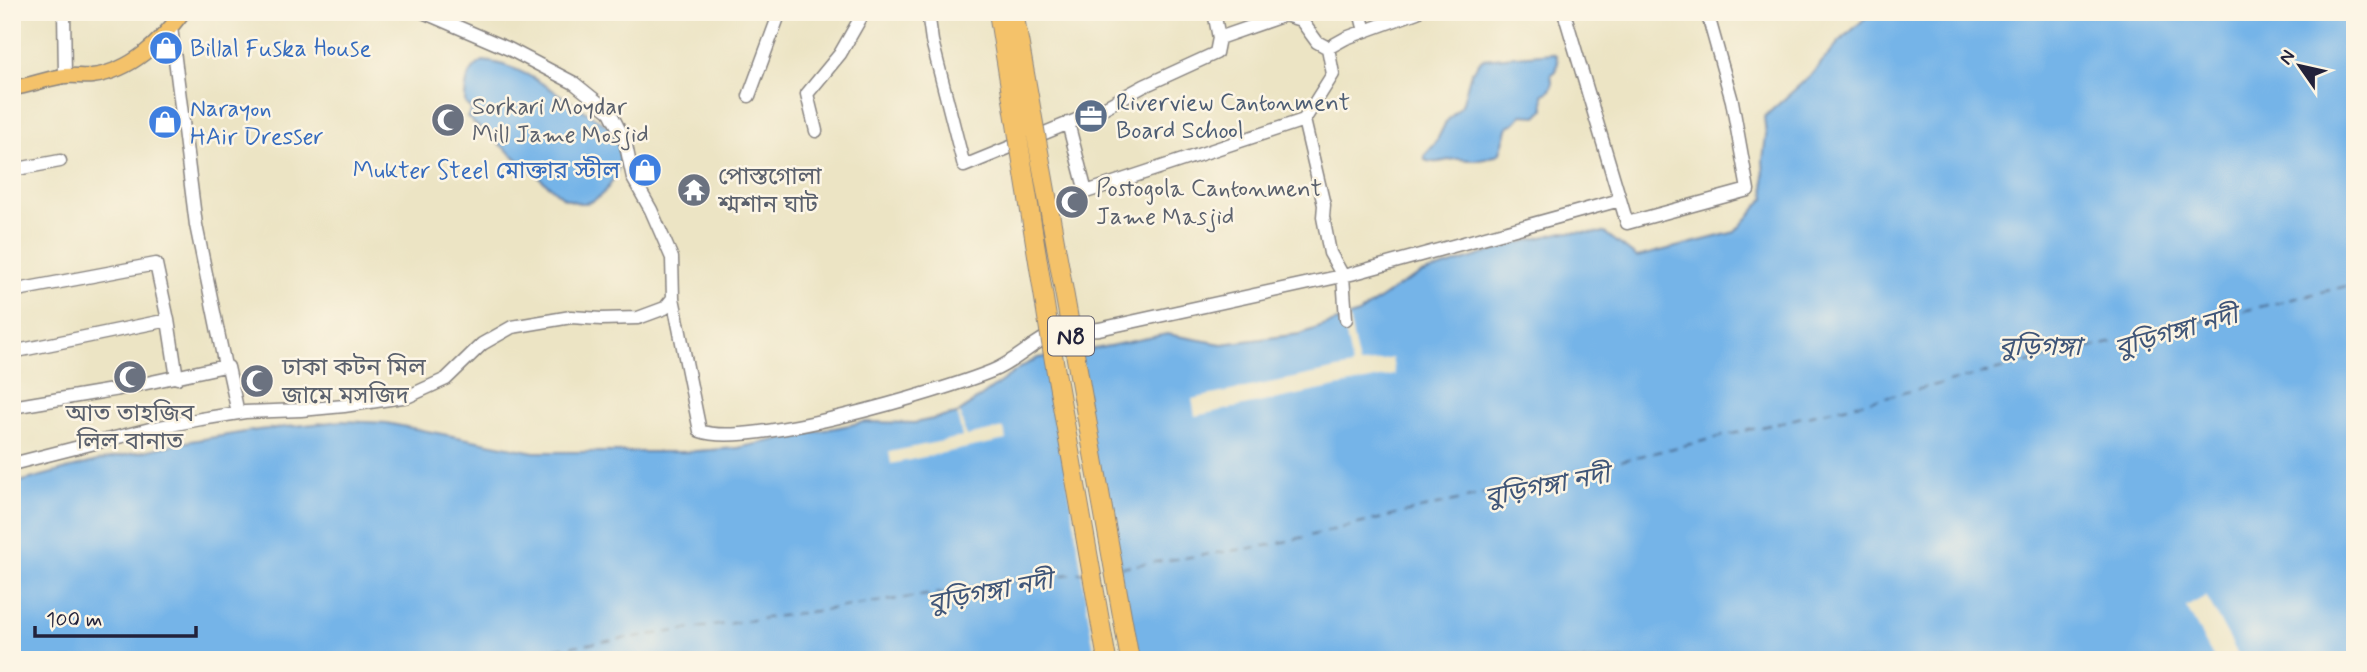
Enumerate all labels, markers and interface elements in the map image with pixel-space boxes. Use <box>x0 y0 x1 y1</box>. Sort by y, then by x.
shop icon: Billal Fuska House <box>147 29 185 67</box>
north arrow <box>2266 32 2336 102</box>
place label: Billal Fuska House <box>190 34 371 65</box>
text: N <box>2273 45 2301 70</box>
place label: Riverview Cantonment Board School <box>1116 88 1350 147</box>
place label: Sorkari Moydar Mill Jame Mosjid <box>472 92 649 151</box>
place label: Narayon HAir Dresser <box>190 94 324 153</box>
office icon: Riverview Cantonment Board School <box>1072 97 1110 135</box>
mosque icon: Sorkari Moydar Mill Jame Mosjid <box>429 101 467 139</box>
shop icon: Narayon HAir Dresser <box>146 103 184 141</box>
shop icon: Mukter Steel মোক্তার স্টীল <box>626 151 664 189</box>
place label: Mukter Steel মোক্তার স্টীল <box>353 156 620 187</box>
place label: পোস্তগোলা শ্মশান ঘাট <box>717 162 822 221</box>
temple icon: পোস্তগোলা শ্মশান ঘাট <box>675 171 713 209</box>
place label: Postogola Cantonment Jame Masjid <box>1096 174 1322 233</box>
mosque icon: Postogola Cantonment Jame Masjid <box>1053 183 1091 221</box>
water label: বুড়িগঙ্গা নদী <box>2111 298 2247 367</box>
road number: N8 <box>1048 316 1094 356</box>
water label: বুড়িগঙ্গা <box>1999 331 2086 365</box>
place label: ঢাকা কটন মিল জামে মসজিদ <box>281 353 426 412</box>
mosque icon: আত তাহজিব লিল বানাত <box>111 358 149 396</box>
mosque icon: ঢাকা কটন মিল জামে মসজিদ <box>238 362 276 400</box>
place label: আত তাহজিব লিল বানাত <box>65 399 195 458</box>
water label: বুড়িগঙ্গা নদী <box>1482 457 1618 516</box>
water label: বুড়িগঙ্গা নদী <box>925 563 1061 622</box>
scale bar <box>35 595 196 639</box>
text: 100 m <box>46 606 102 634</box>

